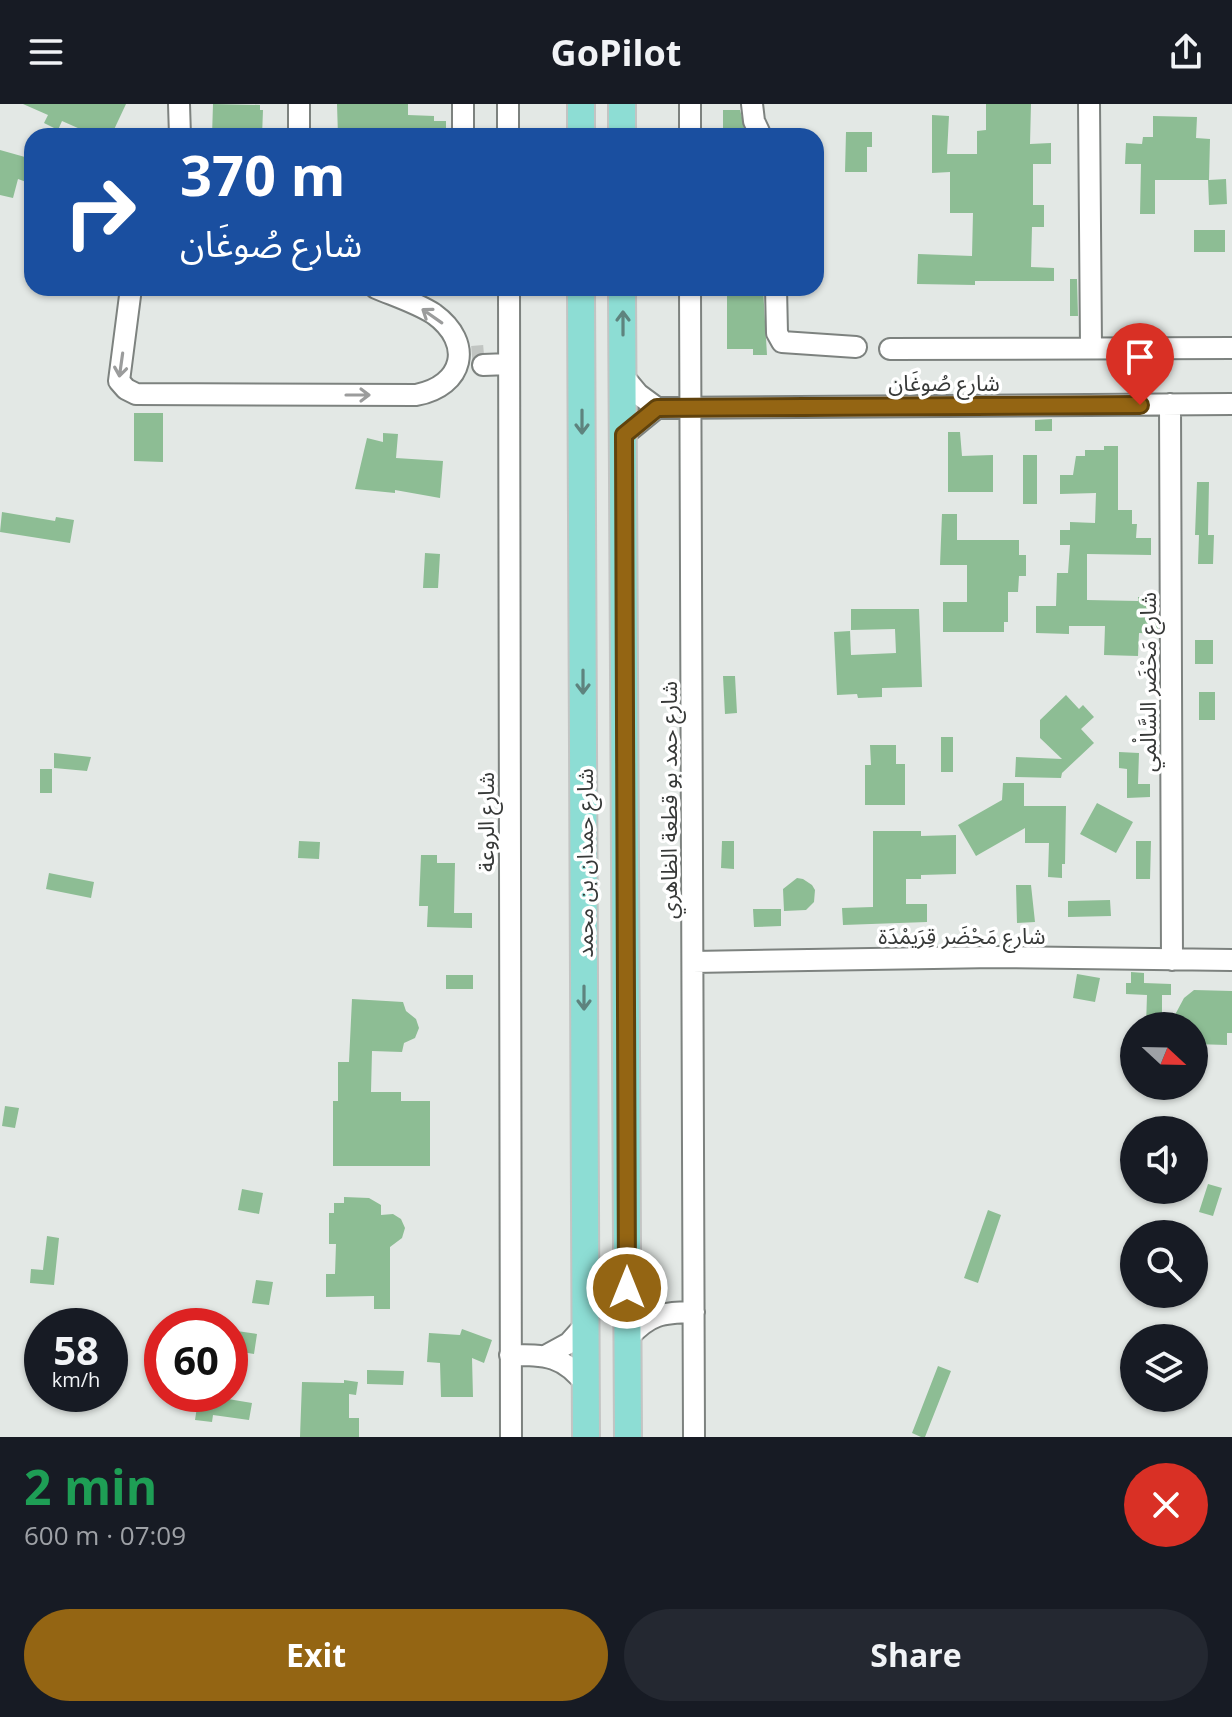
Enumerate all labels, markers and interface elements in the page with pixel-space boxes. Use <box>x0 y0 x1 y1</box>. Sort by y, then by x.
text: GoPilot <box>551 28 681 77</box>
icon: menu <box>24 30 68 74</box>
icon: share <box>1164 30 1208 74</box>
text: 370 m <box>180 136 346 212</box>
icon: right <box>48 160 152 264</box>
text: شارع صُوغَان <box>180 219 362 268</box>
one-way arrow <box>422 307 444 324</box>
one-way arrow <box>615 310 631 337</box>
pin <box>1106 323 1174 405</box>
icon: arrive <box>1118 335 1162 379</box>
one-way arrow <box>113 352 128 377</box>
street label: شارع صُوغَان <box>888 367 1000 400</box>
one-way arrow <box>344 387 371 403</box>
one-way arrow <box>574 408 590 435</box>
street label: شارع مَحْضَر السَّالْمي <box>1131 592 1165 772</box>
one-way arrow <box>575 668 591 695</box>
street label: شارع حمد بو قطعة الظاهري <box>653 681 686 919</box>
street label: شارع حمدان بن محمد <box>569 768 602 958</box>
street label: شارع الروعة <box>470 772 503 872</box>
street label: شارع مَحْضَر قِرَيمْدَة <box>878 920 1046 953</box>
one-way arrow <box>576 984 592 1011</box>
north arrow <box>1120 1012 1208 1100</box>
map controls <box>1120 1012 1208 1412</box>
button: sound <box>1120 1116 1208 1204</box>
button: search <box>1120 1220 1208 1308</box>
position arrow <box>585 1246 669 1330</box>
speed limit sign: 60 <box>144 1308 248 1412</box>
text: 58 <box>53 1322 99 1377</box>
button: layers <box>1120 1324 1208 1412</box>
text: km/h <box>52 1366 100 1393</box>
text: 2 min <box>24 1454 157 1519</box>
button: close <box>1124 1463 1208 1547</box>
text: 600 m · 07:09 <box>24 1517 186 1553</box>
button: Exit <box>24 1609 608 1701</box>
button: Share <box>624 1609 1208 1701</box>

